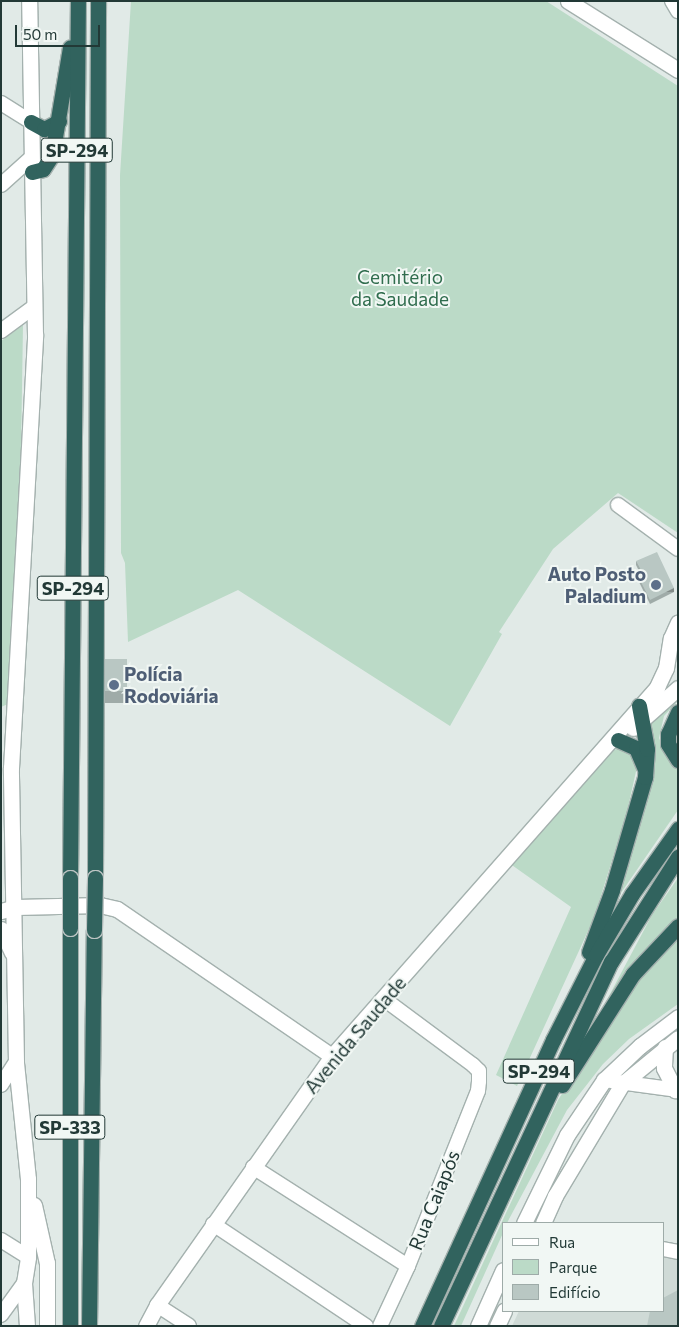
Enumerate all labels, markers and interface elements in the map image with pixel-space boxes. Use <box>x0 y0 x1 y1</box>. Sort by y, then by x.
scale bar <box>18 15 102 47</box>
text: 50 m <box>23 25 57 43</box>
road number: SP-294 <box>41 134 113 166</box>
park label: Cemitério da Saudade <box>351 266 449 310</box>
place label: Auto Posto Paladium <box>547 563 646 607</box>
road number: SP-294 <box>37 572 109 604</box>
marker: Auto Posto Paladium <box>650 579 662 591</box>
place label: Polícia Rodoviária <box>124 663 219 707</box>
marker: Polícia Rodoviária <box>108 679 120 691</box>
street label: Avenida Saudade <box>299 972 411 1098</box>
road number: SP-294 <box>503 1056 575 1086</box>
road number: SP-333 <box>34 1112 106 1142</box>
street label: Rua Caiapós <box>404 1147 464 1253</box>
legend <box>502 1222 664 1312</box>
text: Rua <box>549 1233 575 1251</box>
text: Parque <box>549 1258 597 1276</box>
text: Edifício <box>549 1283 600 1301</box>

